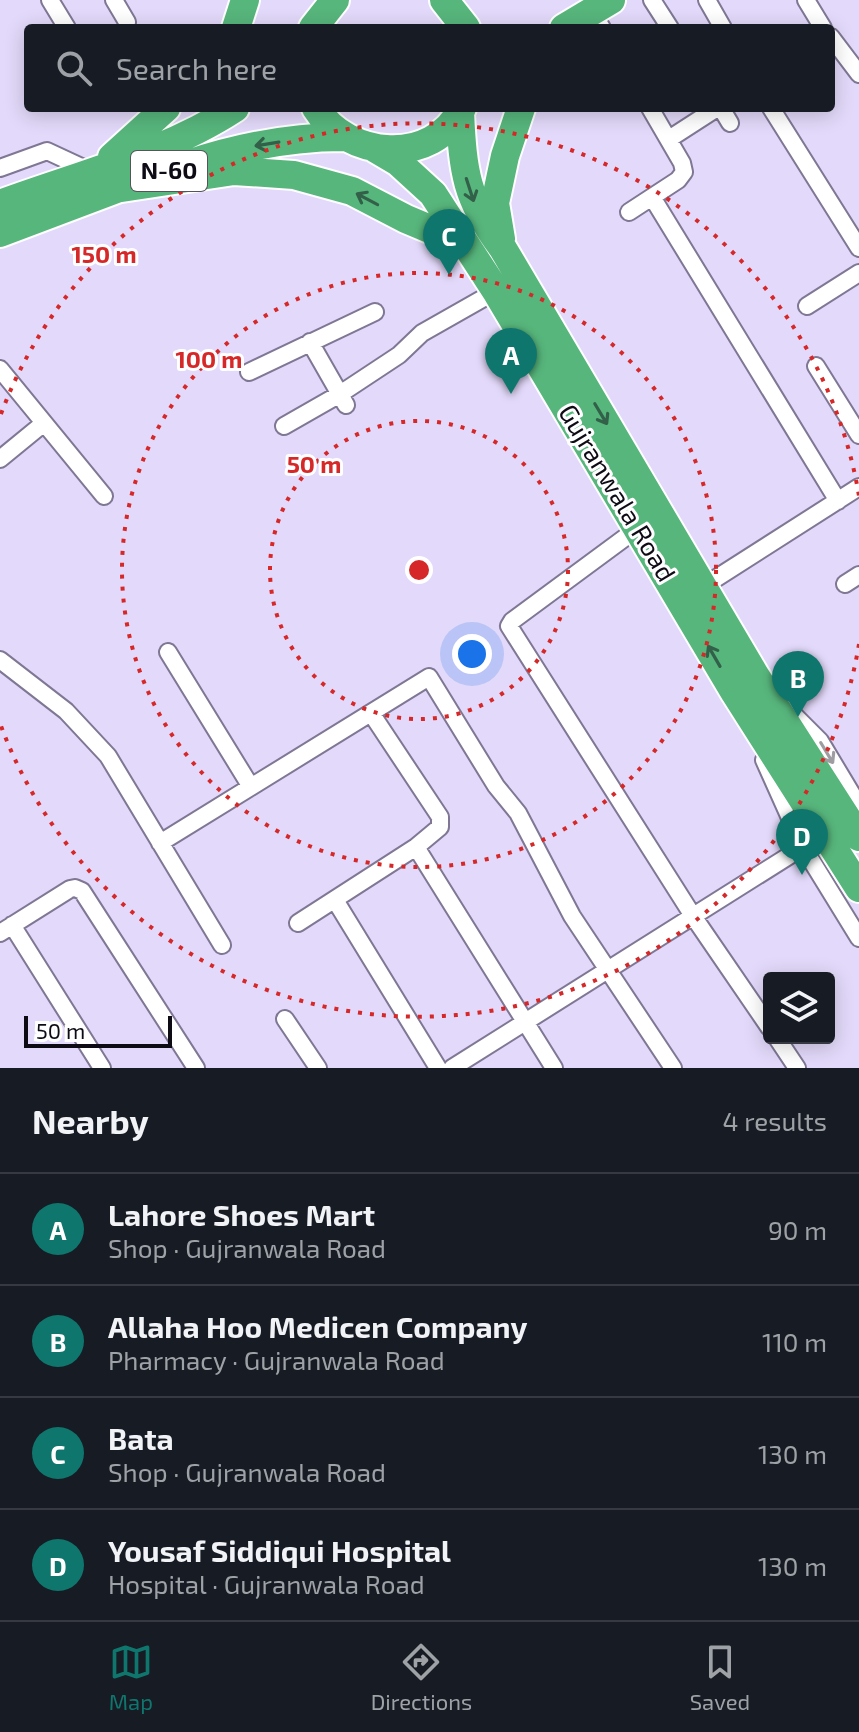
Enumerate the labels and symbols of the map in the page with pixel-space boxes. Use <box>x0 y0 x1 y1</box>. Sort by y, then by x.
one-way arrow <box>254 137 280 152</box>
road number: N-60 <box>131 151 207 191</box>
one-way arrow <box>463 177 478 203</box>
one-way arrow <box>355 191 379 207</box>
pin: C <box>423 209 475 275</box>
text: 150 m <box>71 239 137 268</box>
pin: A <box>485 328 537 394</box>
text: 100 m <box>176 344 242 373</box>
street label: Gujranwala Road <box>553 398 683 586</box>
one-way arrow <box>594 402 610 425</box>
text: 50 m <box>287 449 341 478</box>
centre of rings <box>405 556 433 584</box>
your location <box>452 634 492 674</box>
one-way arrow <box>705 645 721 668</box>
pin: B <box>772 651 824 717</box>
one-way arrow <box>819 741 835 764</box>
pin: D <box>776 809 828 875</box>
scale bar <box>24 1012 172 1048</box>

